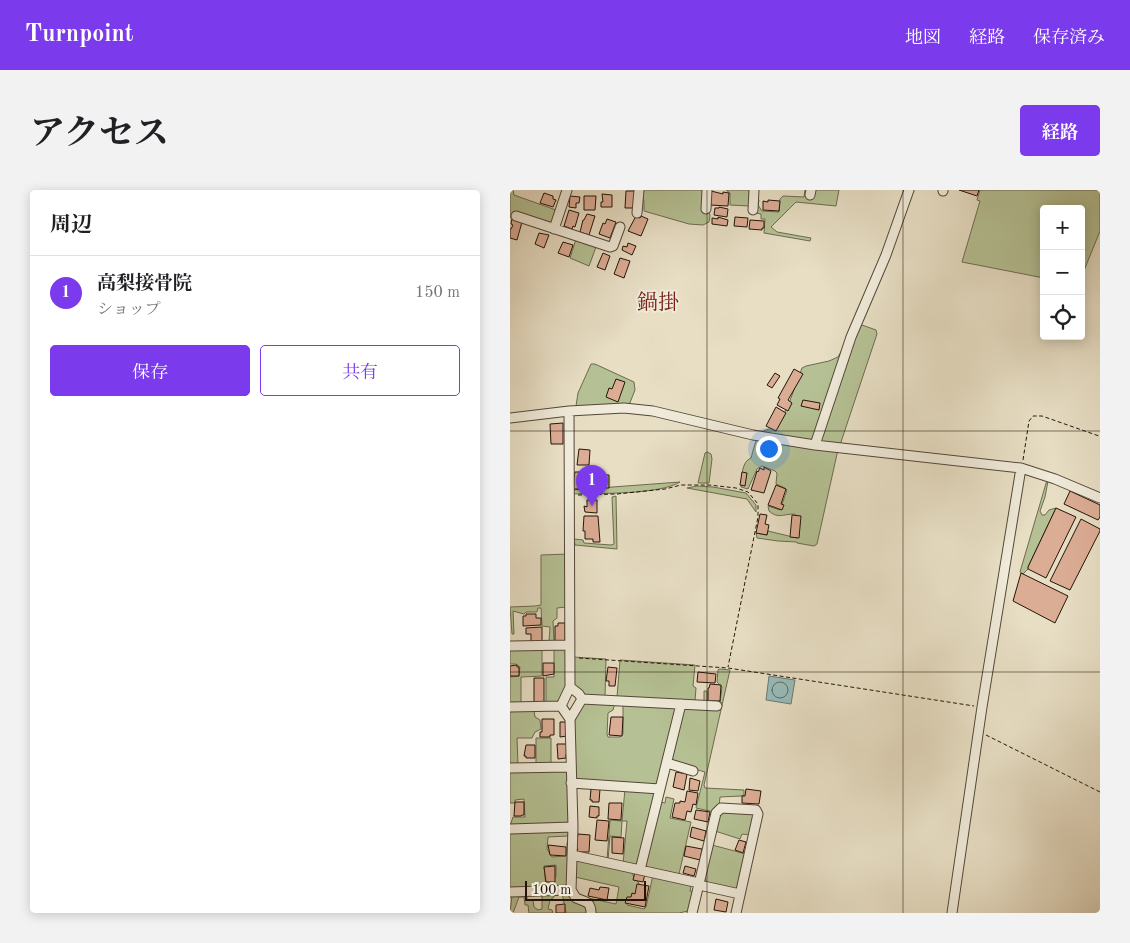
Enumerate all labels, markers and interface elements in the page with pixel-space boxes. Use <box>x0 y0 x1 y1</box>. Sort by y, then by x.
text: Turnpoint <box>25 23 133 47</box>
text: 地図 <box>905 29 941 47</box>
text: 経路 <box>969 29 1005 47</box>
text: 保存済み <box>1033 29 1105 47</box>
button: 経路 <box>1020 105 1100 156</box>
text: アクセス <box>30 117 169 152</box>
map controls <box>1040 205 1085 340</box>
button: + <box>1040 205 1085 250</box>
text: 周辺 <box>50 215 92 236</box>
button: − <box>1040 250 1085 295</box>
text: 高梨接骨院 <box>97 275 192 294</box>
text: 1 <box>61 285 71 301</box>
text: 150 m <box>415 285 460 301</box>
district label: 鍋掛 <box>637 291 679 314</box>
button: locate <box>1040 295 1085 340</box>
text: ショップ <box>97 302 161 318</box>
button: 保存 <box>50 345 250 396</box>
button: 共有 <box>260 345 460 396</box>
your location <box>756 436 782 462</box>
pin: 1 <box>576 465 608 506</box>
scale bar <box>525 878 646 901</box>
text: 100 m <box>532 883 571 897</box>

